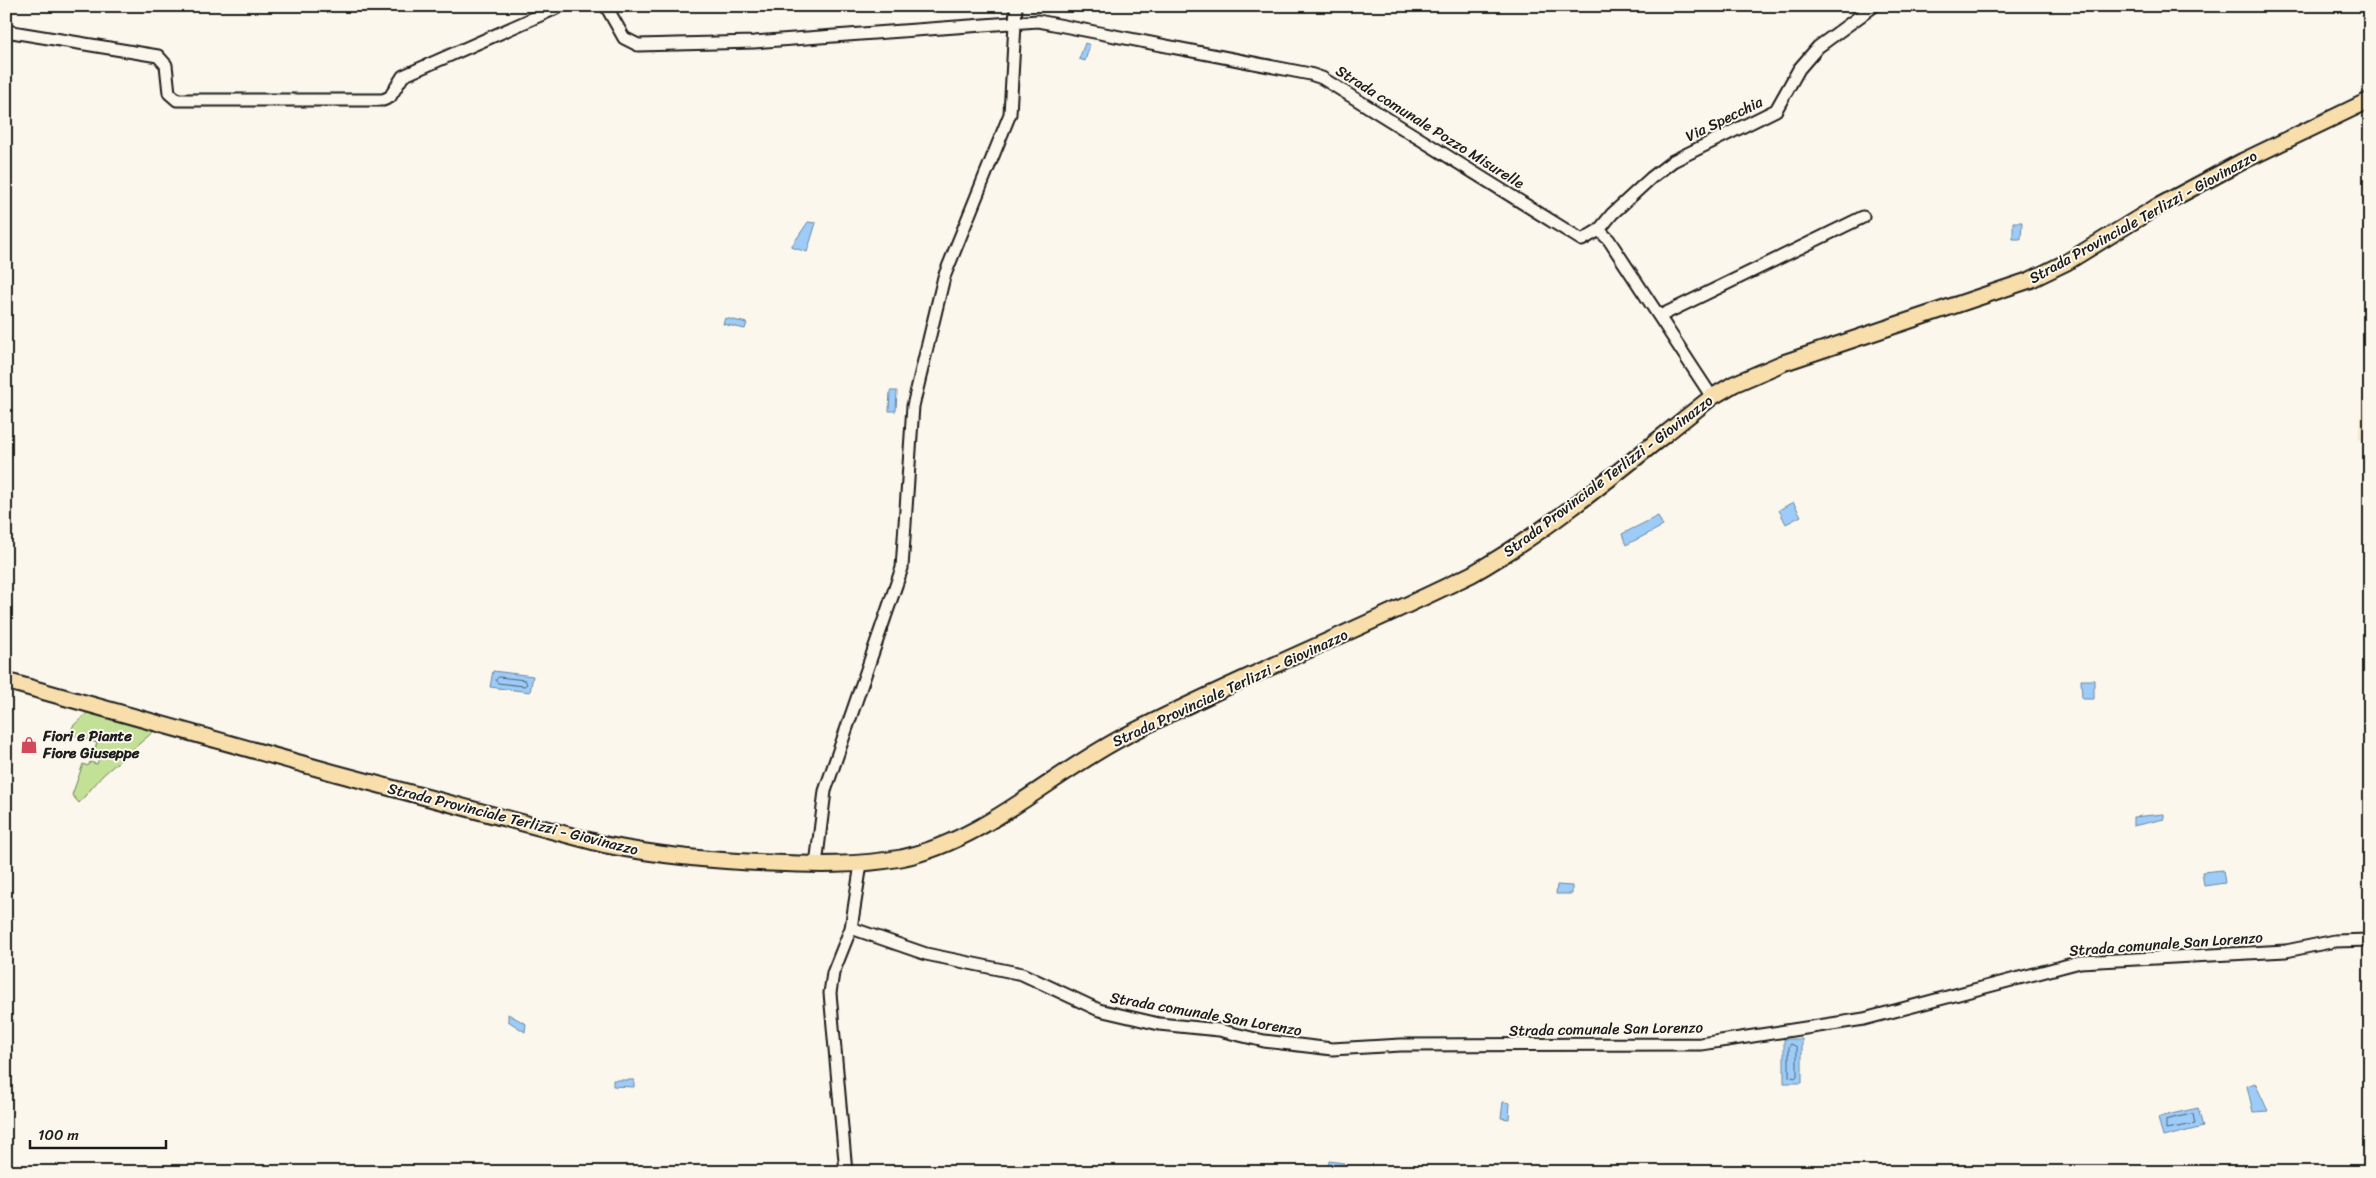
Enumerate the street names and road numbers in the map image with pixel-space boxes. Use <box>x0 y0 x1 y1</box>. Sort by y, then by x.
street label: Strada comunale Pozzo Misurelle <box>1330 58 1530 196</box>
street label: Via Specchia <box>1681 89 1768 149</box>
street label: Strada Provinciale Terlizzi - Giovinazzo <box>2024 143 2263 291</box>
street label: Strada Provinciale Terlizzi - Giovinazzo <box>1497 388 1719 564</box>
street label: Strada Provinciale Terlizzi - Giovinazzo <box>1108 622 1353 754</box>
street label: Strada Provinciale Terlizzi - Giovinazzo <box>385 775 642 863</box>
street label: Strada comunale San Lorenzo <box>2068 924 2264 964</box>
street label: Strada comunale San Lorenzo <box>1108 984 1304 1044</box>
street label: Strada comunale San Lorenzo <box>1509 1014 1704 1044</box>

